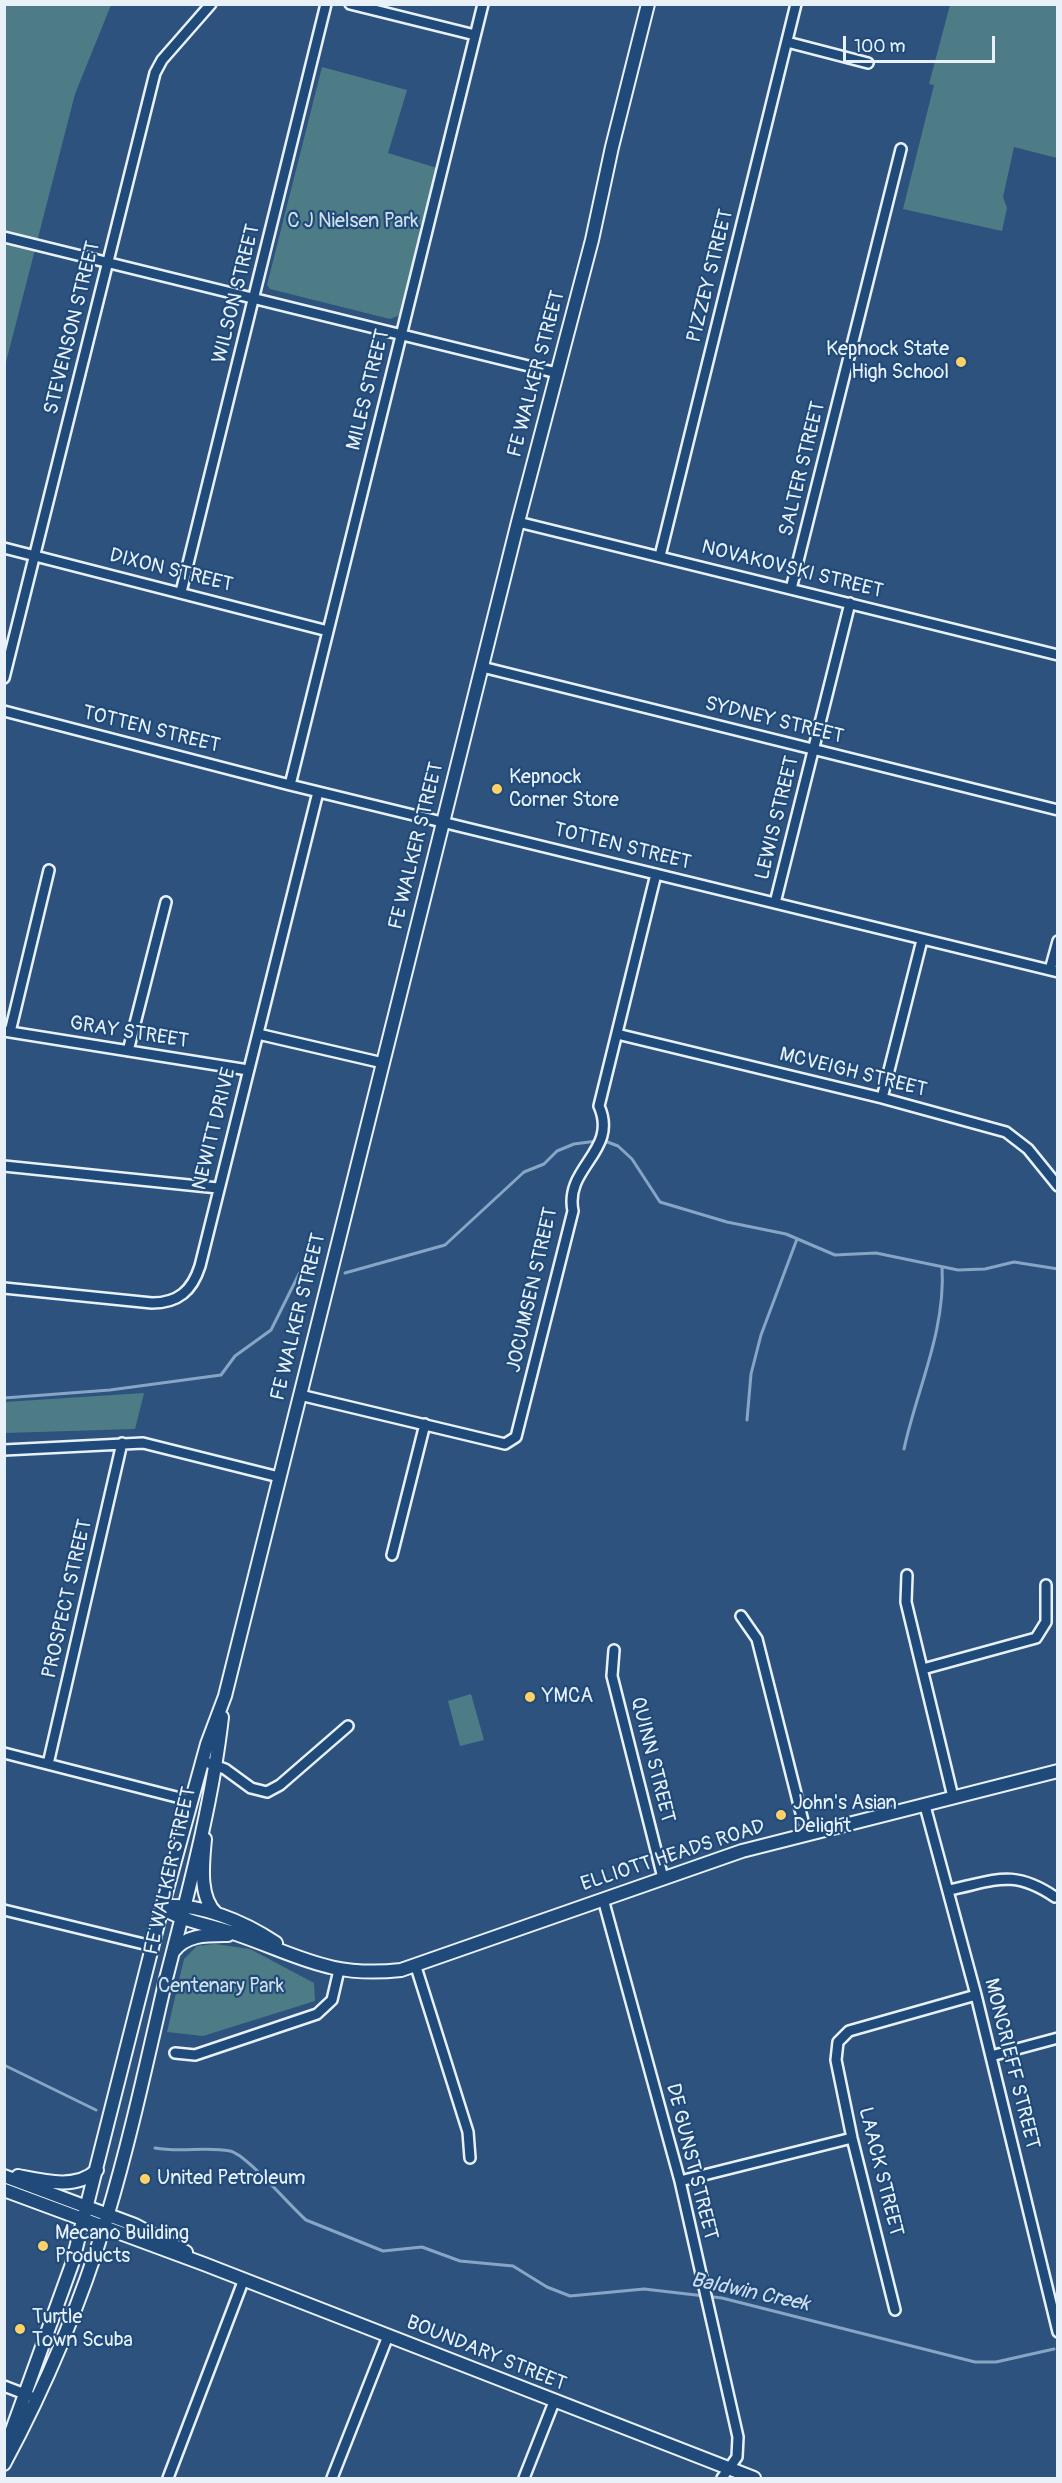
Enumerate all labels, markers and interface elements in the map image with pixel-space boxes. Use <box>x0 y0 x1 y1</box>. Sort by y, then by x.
scale bar <box>846 24 998 62</box>
text: 100 m <box>854 35 906 58</box>
street label: PIZZEY STREET <box>683 207 739 345</box>
park label: C J Nielsen Park <box>287 210 419 234</box>
street label: WILSON STREET <box>208 222 266 366</box>
street label: STEVENSON STREET <box>40 239 106 417</box>
street label: FE WALKER STREET <box>503 288 571 460</box>
street label: MILES STREET <box>342 327 396 453</box>
place label: Kepnock State High School <box>826 338 949 385</box>
marker: Kepnock State High School <box>954 355 968 369</box>
street label: SALTER STREET <box>775 399 831 539</box>
street label: NOVAKOVSKI STREET <box>699 536 885 604</box>
street label: DIXON STREET <box>107 544 235 598</box>
street label: SYDNEY STREET <box>702 692 846 750</box>
street label: TOTTEN STREET <box>80 701 222 759</box>
street label: LEWIS STREET <box>751 754 805 882</box>
street label: FE WALKER STREET <box>385 760 449 932</box>
place label: Kepnock Corner Store <box>509 766 619 813</box>
marker: Kepnock Corner Store <box>490 782 504 796</box>
street label: TOTTEN STREET <box>551 818 693 876</box>
street label: GRAY STREET <box>68 1012 190 1054</box>
street label: MCVEIGH STREET <box>777 1043 929 1103</box>
street label: NEWITT DRIVE <box>188 1065 242 1193</box>
street label: JOCUMSEN STREET <box>502 1205 564 1375</box>
street label: FE WALKER STREET <box>267 1231 331 1403</box>
street label: PROSPECT STREET <box>38 1517 98 1681</box>
place label: YMCA <box>542 1685 593 1709</box>
marker: YMCA <box>523 1690 537 1704</box>
street label: QUINN STREET <box>625 1695 679 1825</box>
street label: FE WALKER STREET <box>140 1785 202 1957</box>
place label: John's Asian Delight <box>793 1792 897 1839</box>
marker: John's Asian Delight <box>774 1808 788 1822</box>
street label: ELLIOTT HEADS ROAD <box>578 1815 768 1897</box>
park label: Centenary Park <box>158 1975 284 1999</box>
street label: MONCRIEFF STREET <box>978 1976 1044 2152</box>
street label: DE GUNST STREET <box>660 2081 722 2243</box>
street label: LAACK STREET <box>852 2105 908 2239</box>
place label: United Petroleum <box>157 2167 305 2191</box>
marker: United Petroleum <box>138 2172 152 2186</box>
place label: Mecano Building Products <box>55 2222 189 2269</box>
marker: Mecano Building Products <box>36 2239 50 2253</box>
water label: Baldwin Creek <box>688 2268 812 2318</box>
place label: Turtle Town Scuba <box>32 2306 133 2353</box>
street label: BOUNDARY STREET <box>403 2311 569 2397</box>
marker: Turtle Town Scuba <box>13 2322 27 2336</box>

